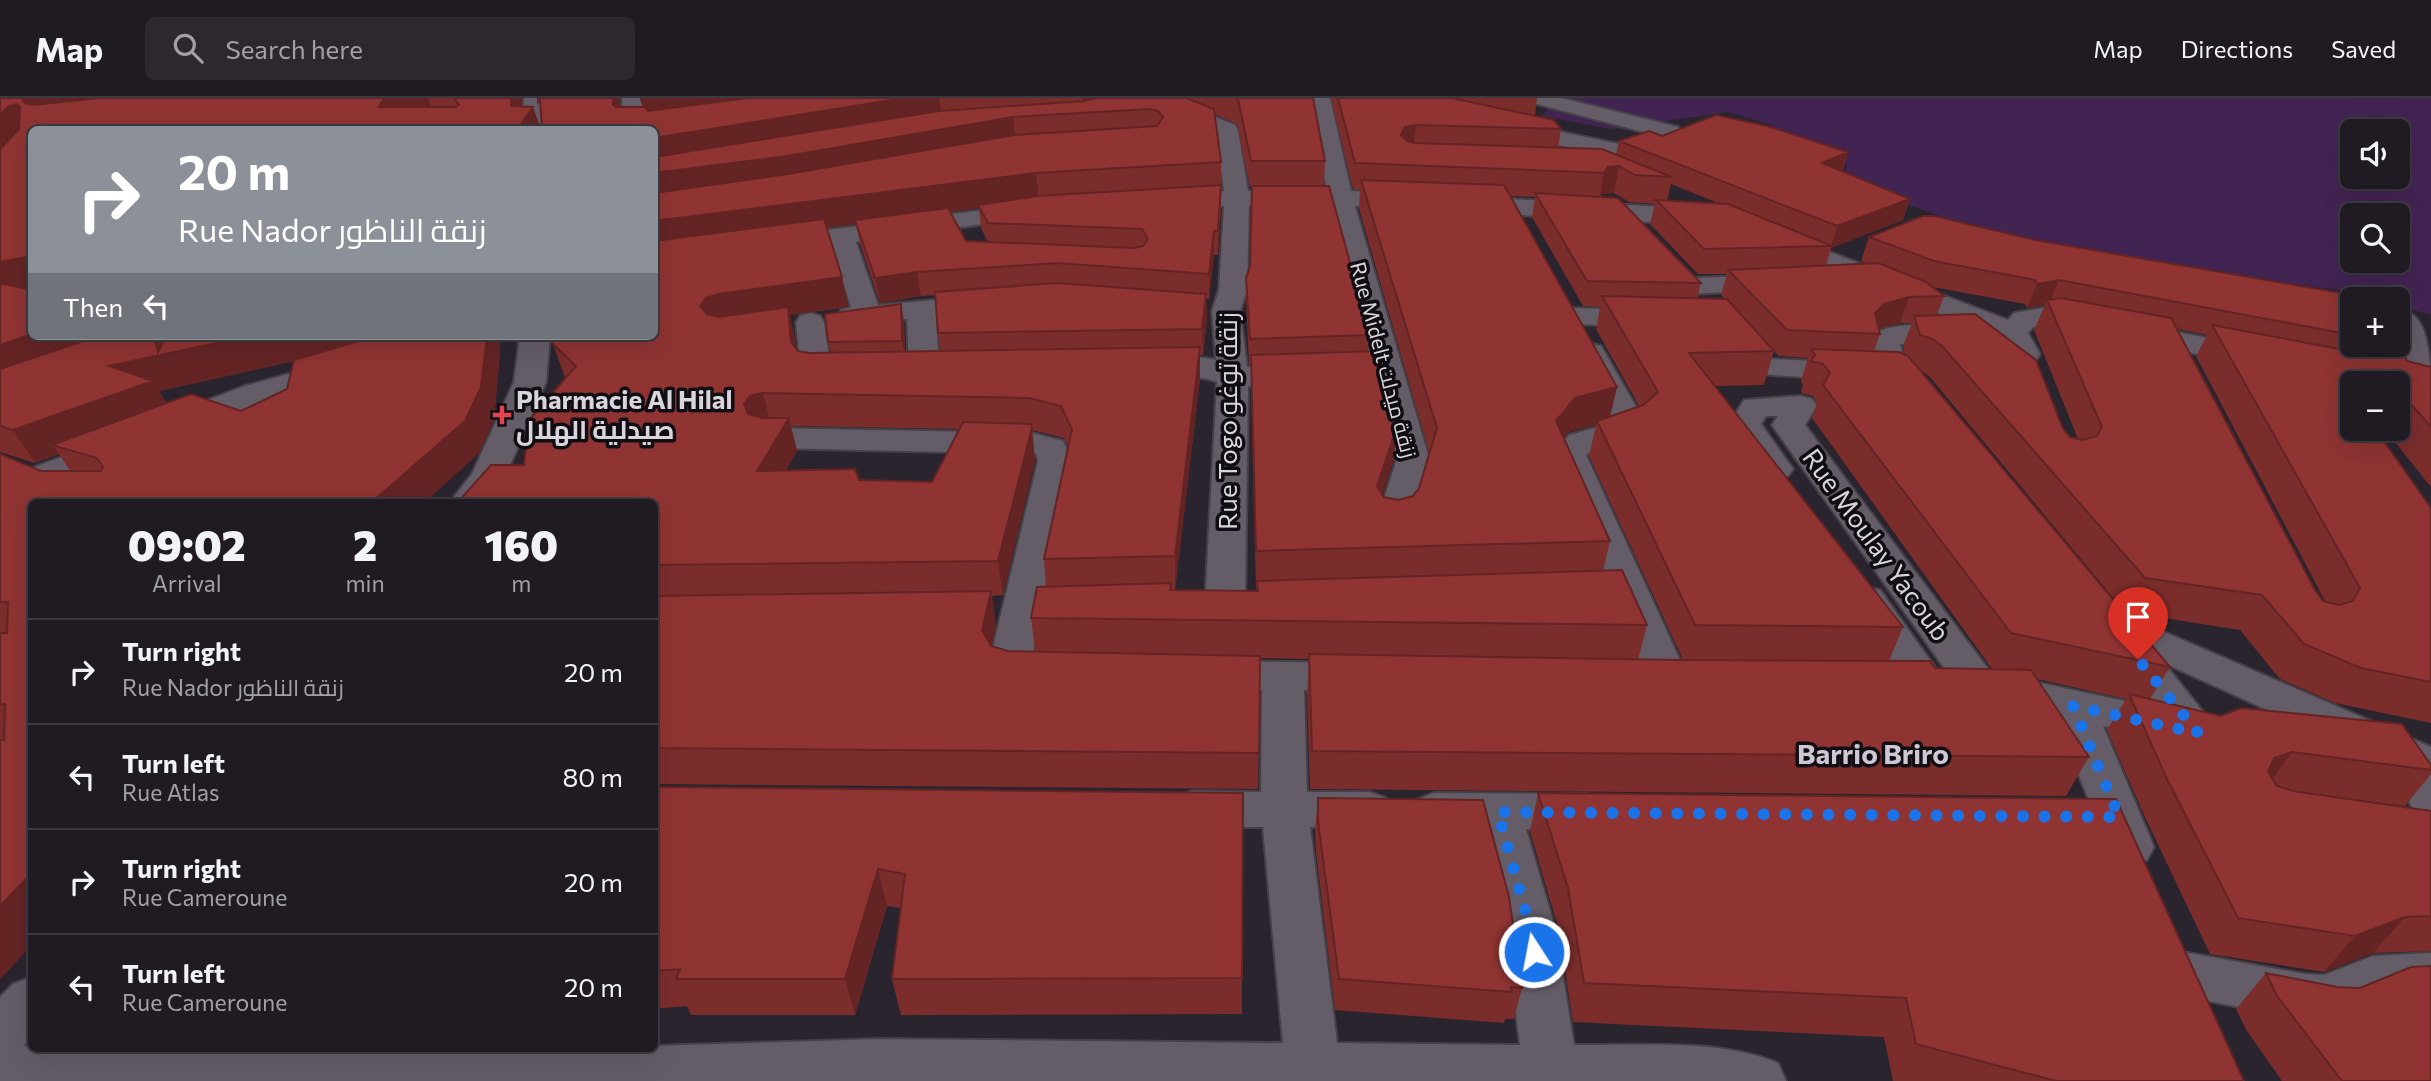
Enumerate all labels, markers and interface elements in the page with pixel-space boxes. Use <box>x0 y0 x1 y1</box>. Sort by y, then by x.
search box <box>145 17 635 80</box>
text: Map <box>35 28 103 69</box>
icon: search <box>169 29 207 67</box>
text: Search here <box>225 33 363 64</box>
text: Map <box>2093 34 2143 63</box>
text: Directions <box>2181 34 2293 63</box>
text: Saved <box>2331 34 2396 63</box>
map controls <box>2340 119 2410 441</box>
button: sound <box>2340 119 2410 189</box>
text: 20 m <box>178 140 290 200</box>
icon: right <box>63 154 154 245</box>
button: search <box>2340 203 2410 273</box>
text: Rue Nador زنقة الناظور <box>178 209 487 249</box>
street label: Rue Midelt زنقة ميدلت <box>1345 259 1423 461</box>
icon: left <box>137 287 175 325</box>
button: + <box>2340 287 2410 357</box>
text: Then <box>63 291 123 322</box>
street label: Rue Togo زنقة توغو <box>1211 312 1243 530</box>
button: − <box>2340 371 2410 441</box>
place label: Pharmacie Al Hilal صيدلية الهلال <box>516 383 733 446</box>
marker: Pharmacie Al Hilal صيدلية الهلال <box>494 407 510 423</box>
street label: Rue Moulay Yacoub <box>1797 442 1957 646</box>
text: 09:02 <box>128 518 246 570</box>
text: 2 <box>353 518 377 570</box>
text: 160 <box>484 518 558 570</box>
text: Arrival <box>152 569 222 597</box>
text: min <box>346 569 385 597</box>
text: m <box>511 569 531 597</box>
pin <box>2108 587 2168 659</box>
icon: arrive <box>2119 598 2157 636</box>
text: Turn right <box>122 635 241 666</box>
icon: right <box>63 653 101 691</box>
text: 20 m <box>564 656 623 687</box>
text: Rue Nador زنقة الناظور <box>122 673 344 701</box>
district label: Barrio Briro <box>1797 736 1949 770</box>
text: Turn left <box>122 747 225 778</box>
icon: left <box>63 758 101 796</box>
text: 80 m <box>563 761 623 792</box>
text: Rue Atlas <box>122 778 219 806</box>
text: Turn right <box>122 852 241 883</box>
icon: right <box>63 863 101 901</box>
text: 20 m <box>564 866 623 897</box>
text: Rue Cameroune <box>122 883 287 911</box>
position arrow <box>1497 915 1571 989</box>
text: Turn left <box>122 957 225 988</box>
icon: left <box>63 968 101 1006</box>
text: 20 m <box>564 971 623 1002</box>
text: Rue Cameroune <box>122 988 287 1016</box>

